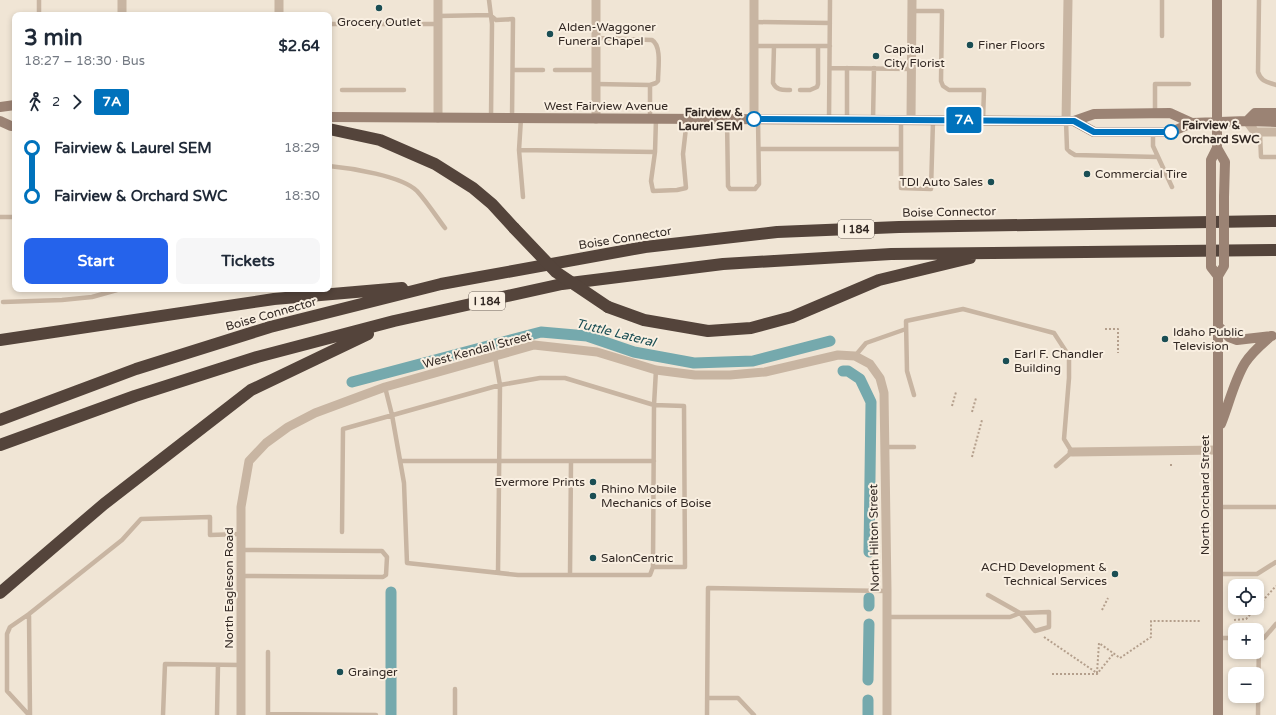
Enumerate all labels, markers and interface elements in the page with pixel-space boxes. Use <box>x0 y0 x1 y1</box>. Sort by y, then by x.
marker: Grocery Outlet <box>374 3 384 13</box>
place label: Grocery Outlet <box>337 15 421 29</box>
place label: Alden-Waggoner Funeral Chapel <box>558 20 656 48</box>
text: 3 min <box>24 25 83 51</box>
marker: Alden-Waggoner Funeral Chapel <box>545 29 555 39</box>
text: $2.64 <box>279 37 320 55</box>
place label: Finer Floors <box>978 38 1045 52</box>
marker: Finer Floors <box>965 40 975 50</box>
place label: Capital City Florist <box>884 42 945 70</box>
marker: Capital City Florist <box>871 51 881 61</box>
text: 18:27 – 18:30 · Bus <box>24 53 145 69</box>
icon: walk <box>24 91 46 113</box>
icon: forward <box>66 91 88 113</box>
text: 7A <box>102 93 121 110</box>
text: 2 <box>52 94 60 110</box>
street label: West Fairview Avenue <box>544 99 668 113</box>
place label: Fairview & Laurel SEM <box>678 105 743 133</box>
line badge: 7A <box>946 107 982 133</box>
marker: Fairview & Laurel SEM <box>746 111 762 127</box>
text: 7A <box>954 111 974 128</box>
place label: Fairview & Orchard SWC <box>1182 118 1260 146</box>
marker: Fairview & Orchard SWC <box>1163 124 1179 140</box>
text: Fairview & Laurel SEM <box>54 139 212 157</box>
text: 18:29 <box>284 140 320 156</box>
place label: Commercial Tire <box>1095 167 1188 181</box>
marker: Commercial Tire <box>1082 169 1092 179</box>
place label: TDI Auto Sales <box>899 175 983 189</box>
marker: TDI Auto Sales <box>986 177 996 187</box>
text: Fairview & Orchard SWC <box>54 187 228 205</box>
text: 18:30 <box>284 188 320 204</box>
street label: Boise Connector <box>902 204 996 220</box>
road number: I 184 <box>838 220 874 238</box>
street label: Boise Connector <box>578 224 673 252</box>
button: Start <box>24 238 168 284</box>
button: Tickets <box>176 238 320 284</box>
road number: I 184 <box>469 292 505 310</box>
street label: Boise Connector <box>224 294 318 334</box>
water label: Tuttle Lateral <box>574 315 659 351</box>
place label: Idaho Public Television <box>1173 325 1244 353</box>
street label: West Kendall Street <box>421 329 533 371</box>
marker: Idaho Public Television <box>1160 334 1170 344</box>
place label: Earl F. Chandler Building <box>1014 347 1104 375</box>
marker: Earl F. Chandler Building <box>1001 356 1011 366</box>
street label: North Orchard Street <box>1198 434 1212 555</box>
place label: Evermore Prints <box>494 475 585 489</box>
marker: Evermore Prints <box>588 477 598 487</box>
place label: Rhino Mobile Mechanics of Boise <box>601 482 711 510</box>
street label: North Hilton Street <box>866 484 882 592</box>
marker: Rhino Mobile Mechanics of Boise <box>588 491 598 501</box>
street label: North Eagleson Road <box>222 527 236 649</box>
place label: SalonCentric <box>601 551 673 565</box>
marker: SalonCentric <box>588 553 598 563</box>
place label: ACHD Development & Technical Services <box>981 560 1107 588</box>
marker: ACHD Development & Technical Services <box>1110 569 1120 579</box>
map controls <box>1228 579 1264 703</box>
button: locate <box>1228 579 1264 615</box>
button: + <box>1228 623 1264 659</box>
place label: Grainger <box>348 665 398 679</box>
marker: Grainger <box>335 667 345 677</box>
button: − <box>1228 667 1264 703</box>

